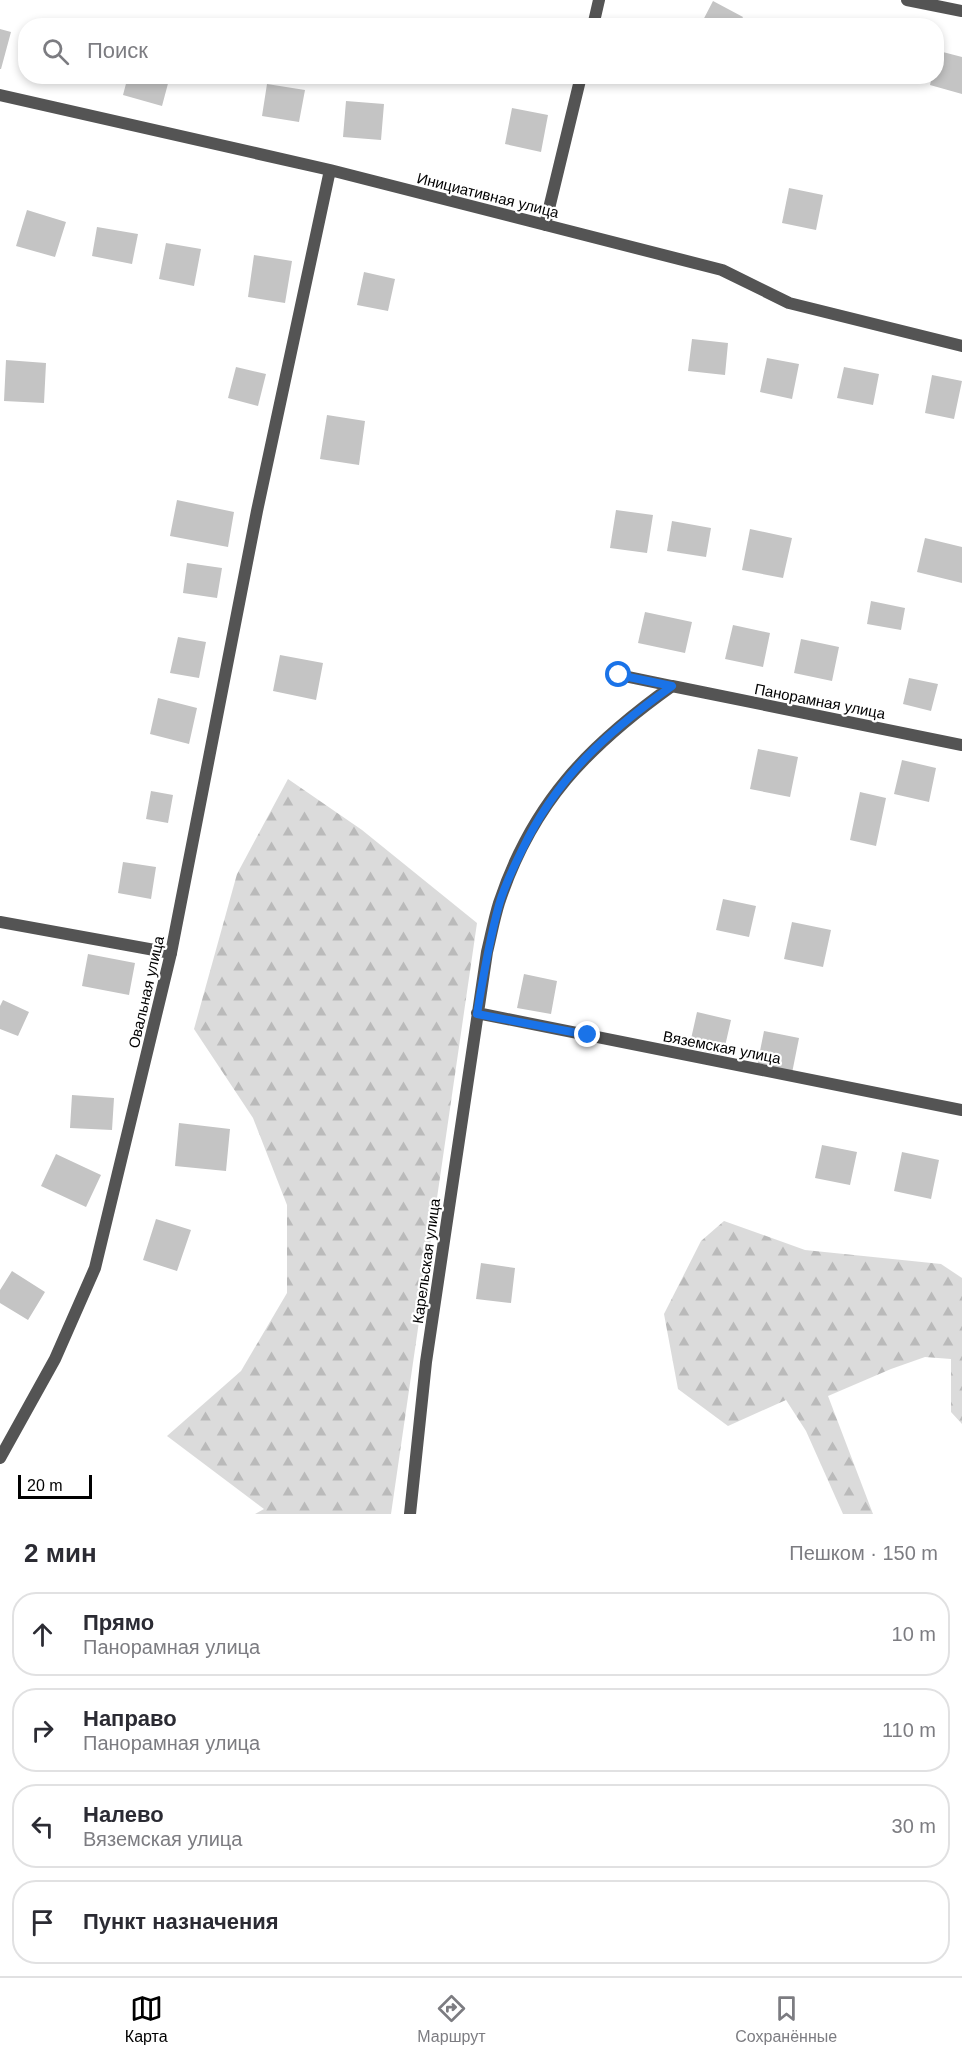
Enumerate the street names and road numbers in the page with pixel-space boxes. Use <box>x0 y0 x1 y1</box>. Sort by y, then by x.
street label: Инициативная улица <box>415 169 561 221</box>
street label: Панорамная улица <box>753 680 887 722</box>
street label: Овальная улица <box>125 934 167 1050</box>
street label: Вяземская улица <box>662 1027 783 1067</box>
street label: Карельская улица <box>409 1197 443 1325</box>

